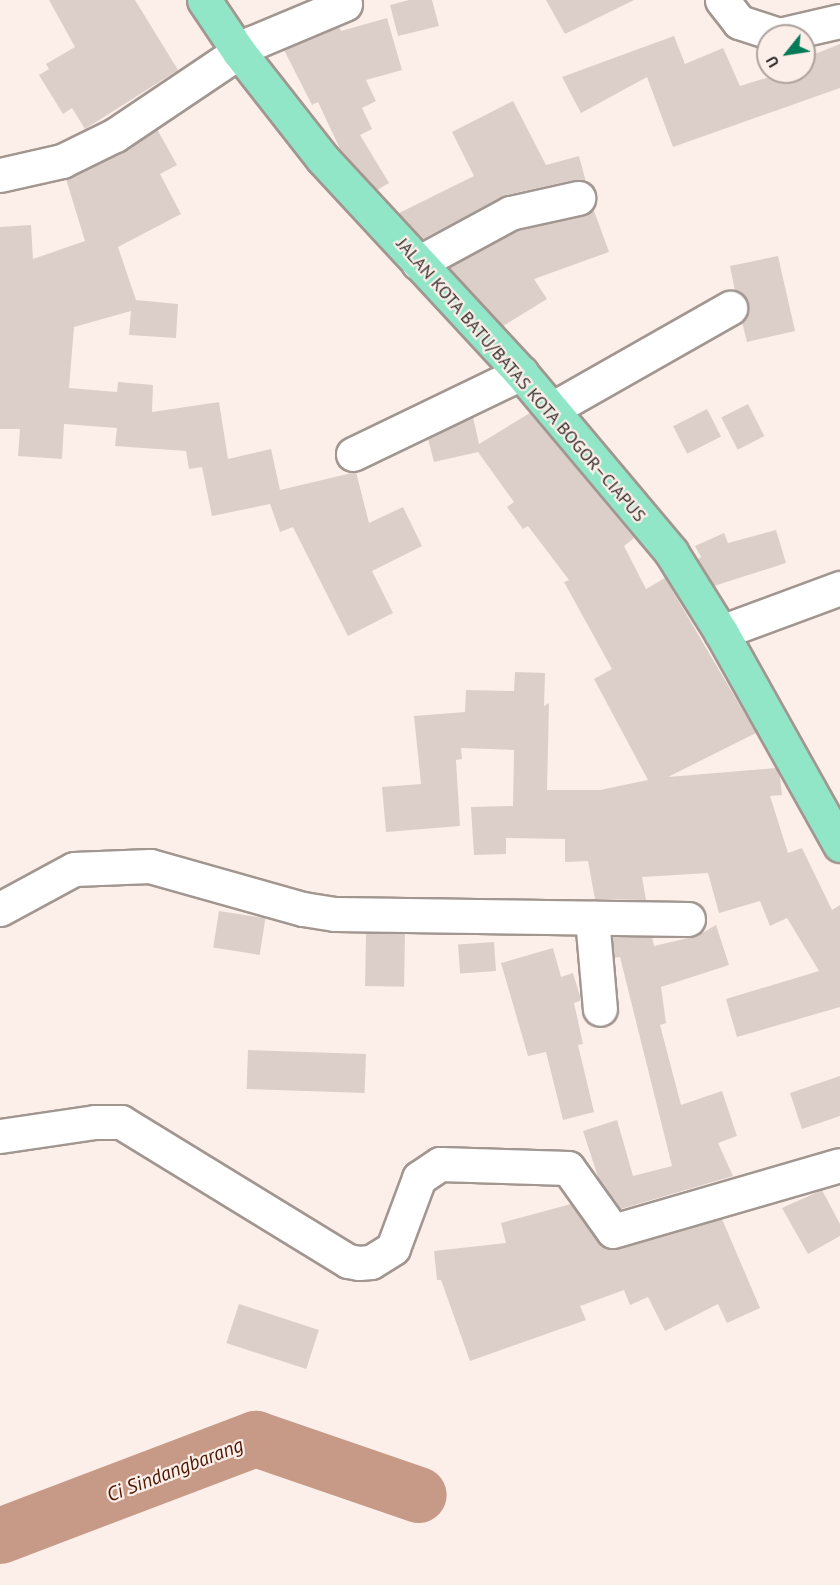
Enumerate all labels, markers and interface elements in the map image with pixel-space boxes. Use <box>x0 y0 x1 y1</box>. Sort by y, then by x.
north arrow <box>756 24 816 84</box>
text: U <box>761 53 783 71</box>
street label: JALAN KOTA BATU/BATAS KOTA BOGOR–CIAPUS <box>391 233 651 527</box>
water label: Ci Sindangbarang <box>103 1433 247 1507</box>

